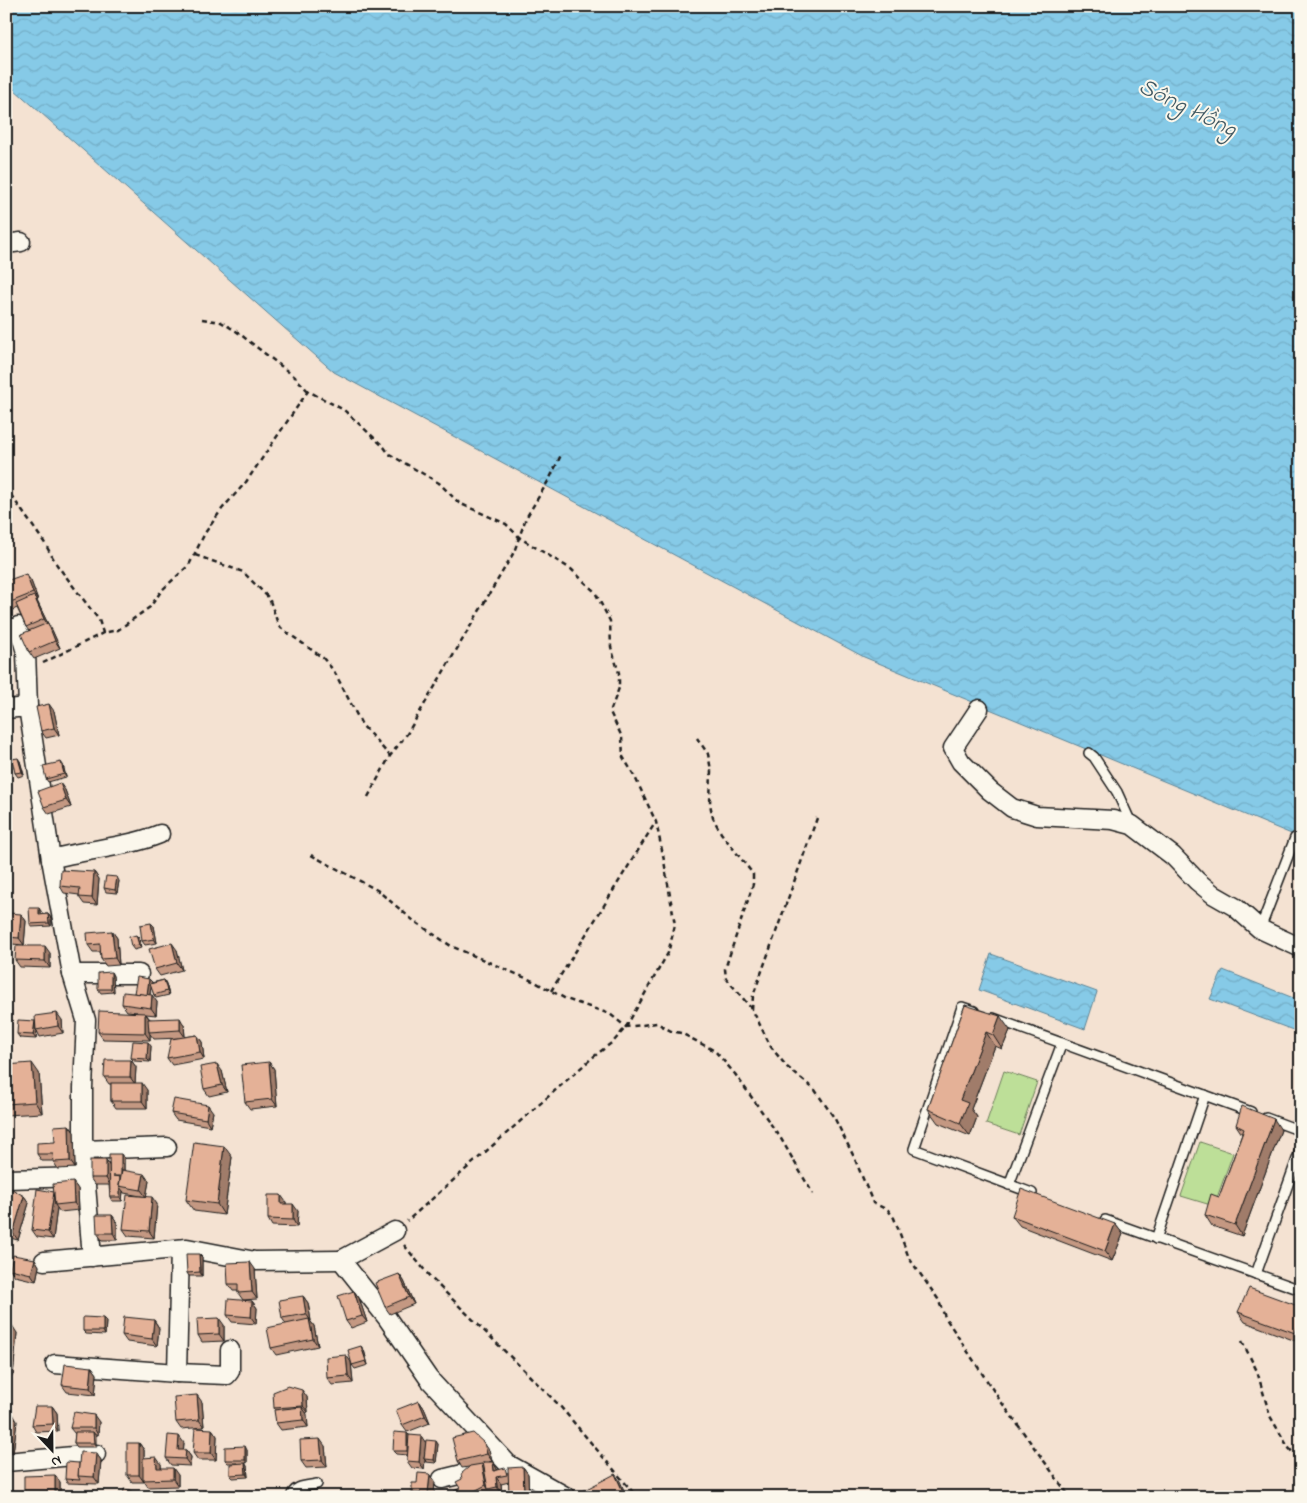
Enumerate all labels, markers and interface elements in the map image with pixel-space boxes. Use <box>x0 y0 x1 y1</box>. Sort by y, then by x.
water label: Sông Hồng <box>1132 70 1243 148</box>
north arrow <box>28 1426 78 1476</box>
text: N <box>48 1449 65 1472</box>

